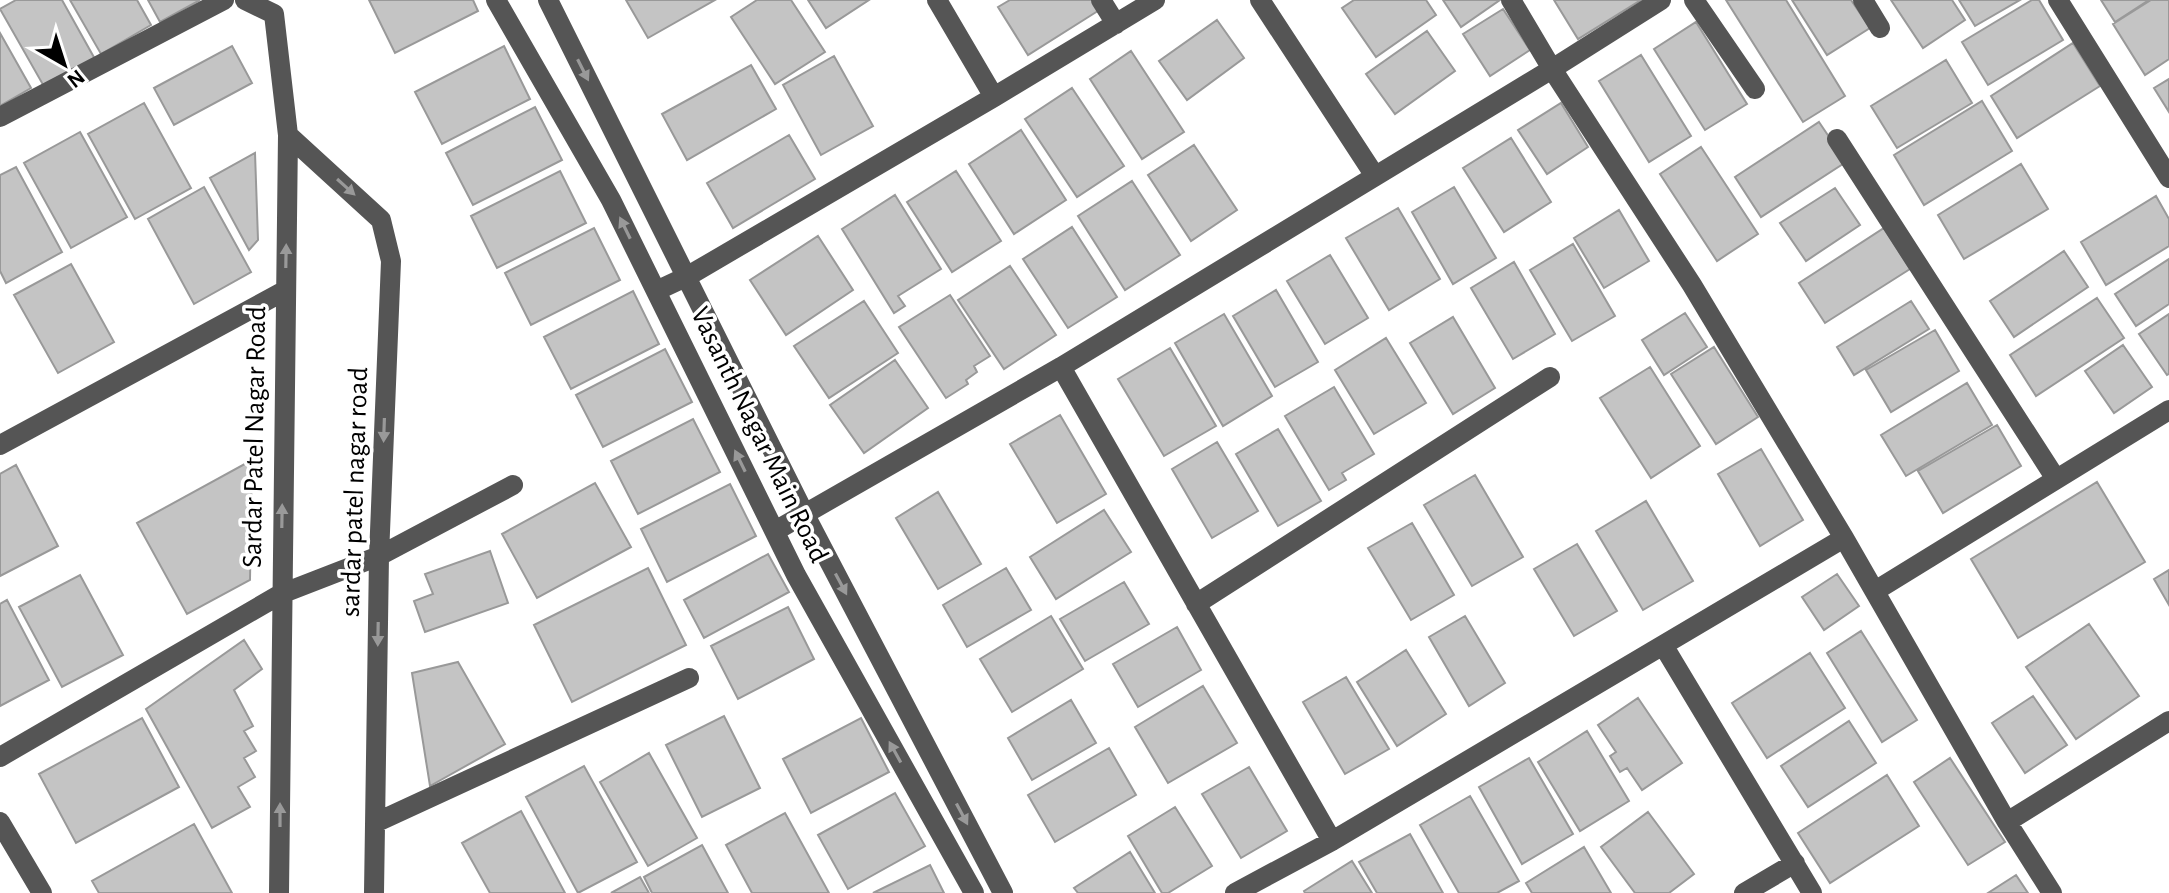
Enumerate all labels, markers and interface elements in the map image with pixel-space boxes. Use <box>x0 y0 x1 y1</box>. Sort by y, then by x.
north arrow <box>24 24 104 104</box>
one-way arrow <box>576 58 590 81</box>
text: N <box>63 65 89 92</box>
one-way arrow <box>336 178 355 196</box>
one-way arrow <box>618 217 631 240</box>
one-way arrow <box>280 243 292 268</box>
street label: Vasanth Nagar Main Road <box>685 303 833 567</box>
street label: Sardar Patel Nagar Road <box>239 306 271 568</box>
street label: sardar patel nagar road <box>337 366 373 618</box>
one-way arrow <box>378 418 391 443</box>
one-way arrow <box>733 449 747 473</box>
one-way arrow <box>276 503 288 528</box>
one-way arrow <box>834 573 847 596</box>
one-way arrow <box>372 622 384 647</box>
one-way arrow <box>888 740 902 763</box>
one-way arrow <box>274 802 286 827</box>
one-way arrow <box>955 803 968 826</box>

